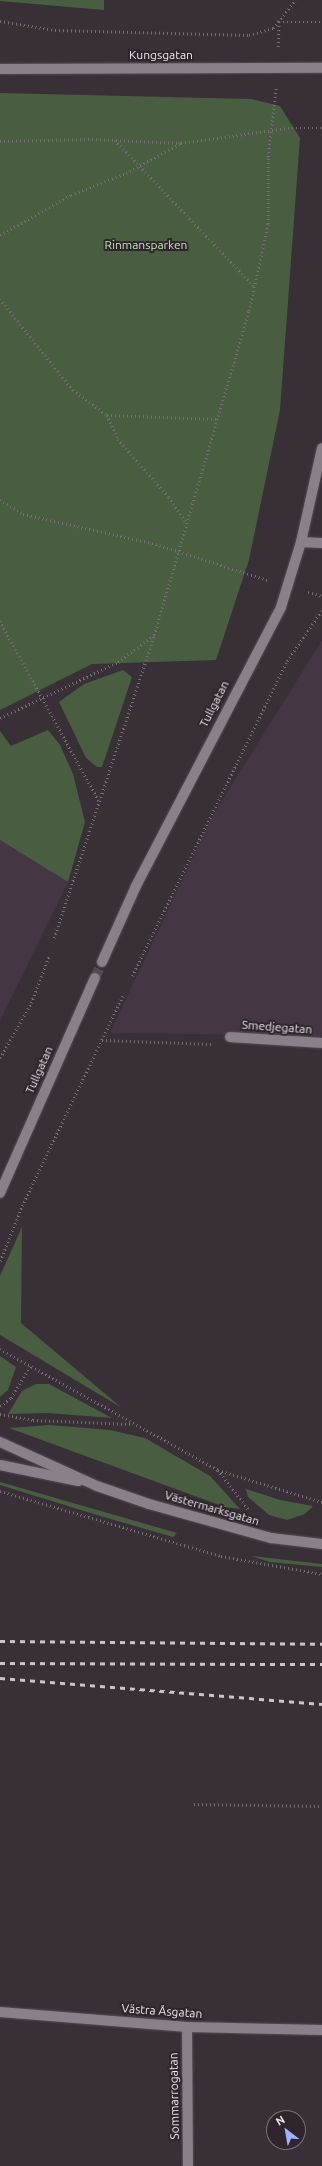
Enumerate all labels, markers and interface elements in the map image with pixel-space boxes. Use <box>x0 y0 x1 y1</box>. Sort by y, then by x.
street label: Kungsgatan <box>129 48 193 62</box>
park label: Rinmansparken <box>105 238 187 252</box>
street label: Tullgatan <box>196 678 232 730</box>
street label: Smedjegatan <box>241 1017 313 1037</box>
street label: Tullgatan <box>22 1044 56 1096</box>
street label: Västermarksgatan <box>163 1488 261 1528</box>
street label: Västra Åsgatan <box>121 2001 203 2021</box>
street label: Sommarrogatan <box>166 2052 182 2140</box>
north arrow <box>266 2110 306 2150</box>
text: N <box>274 2113 287 2128</box>

